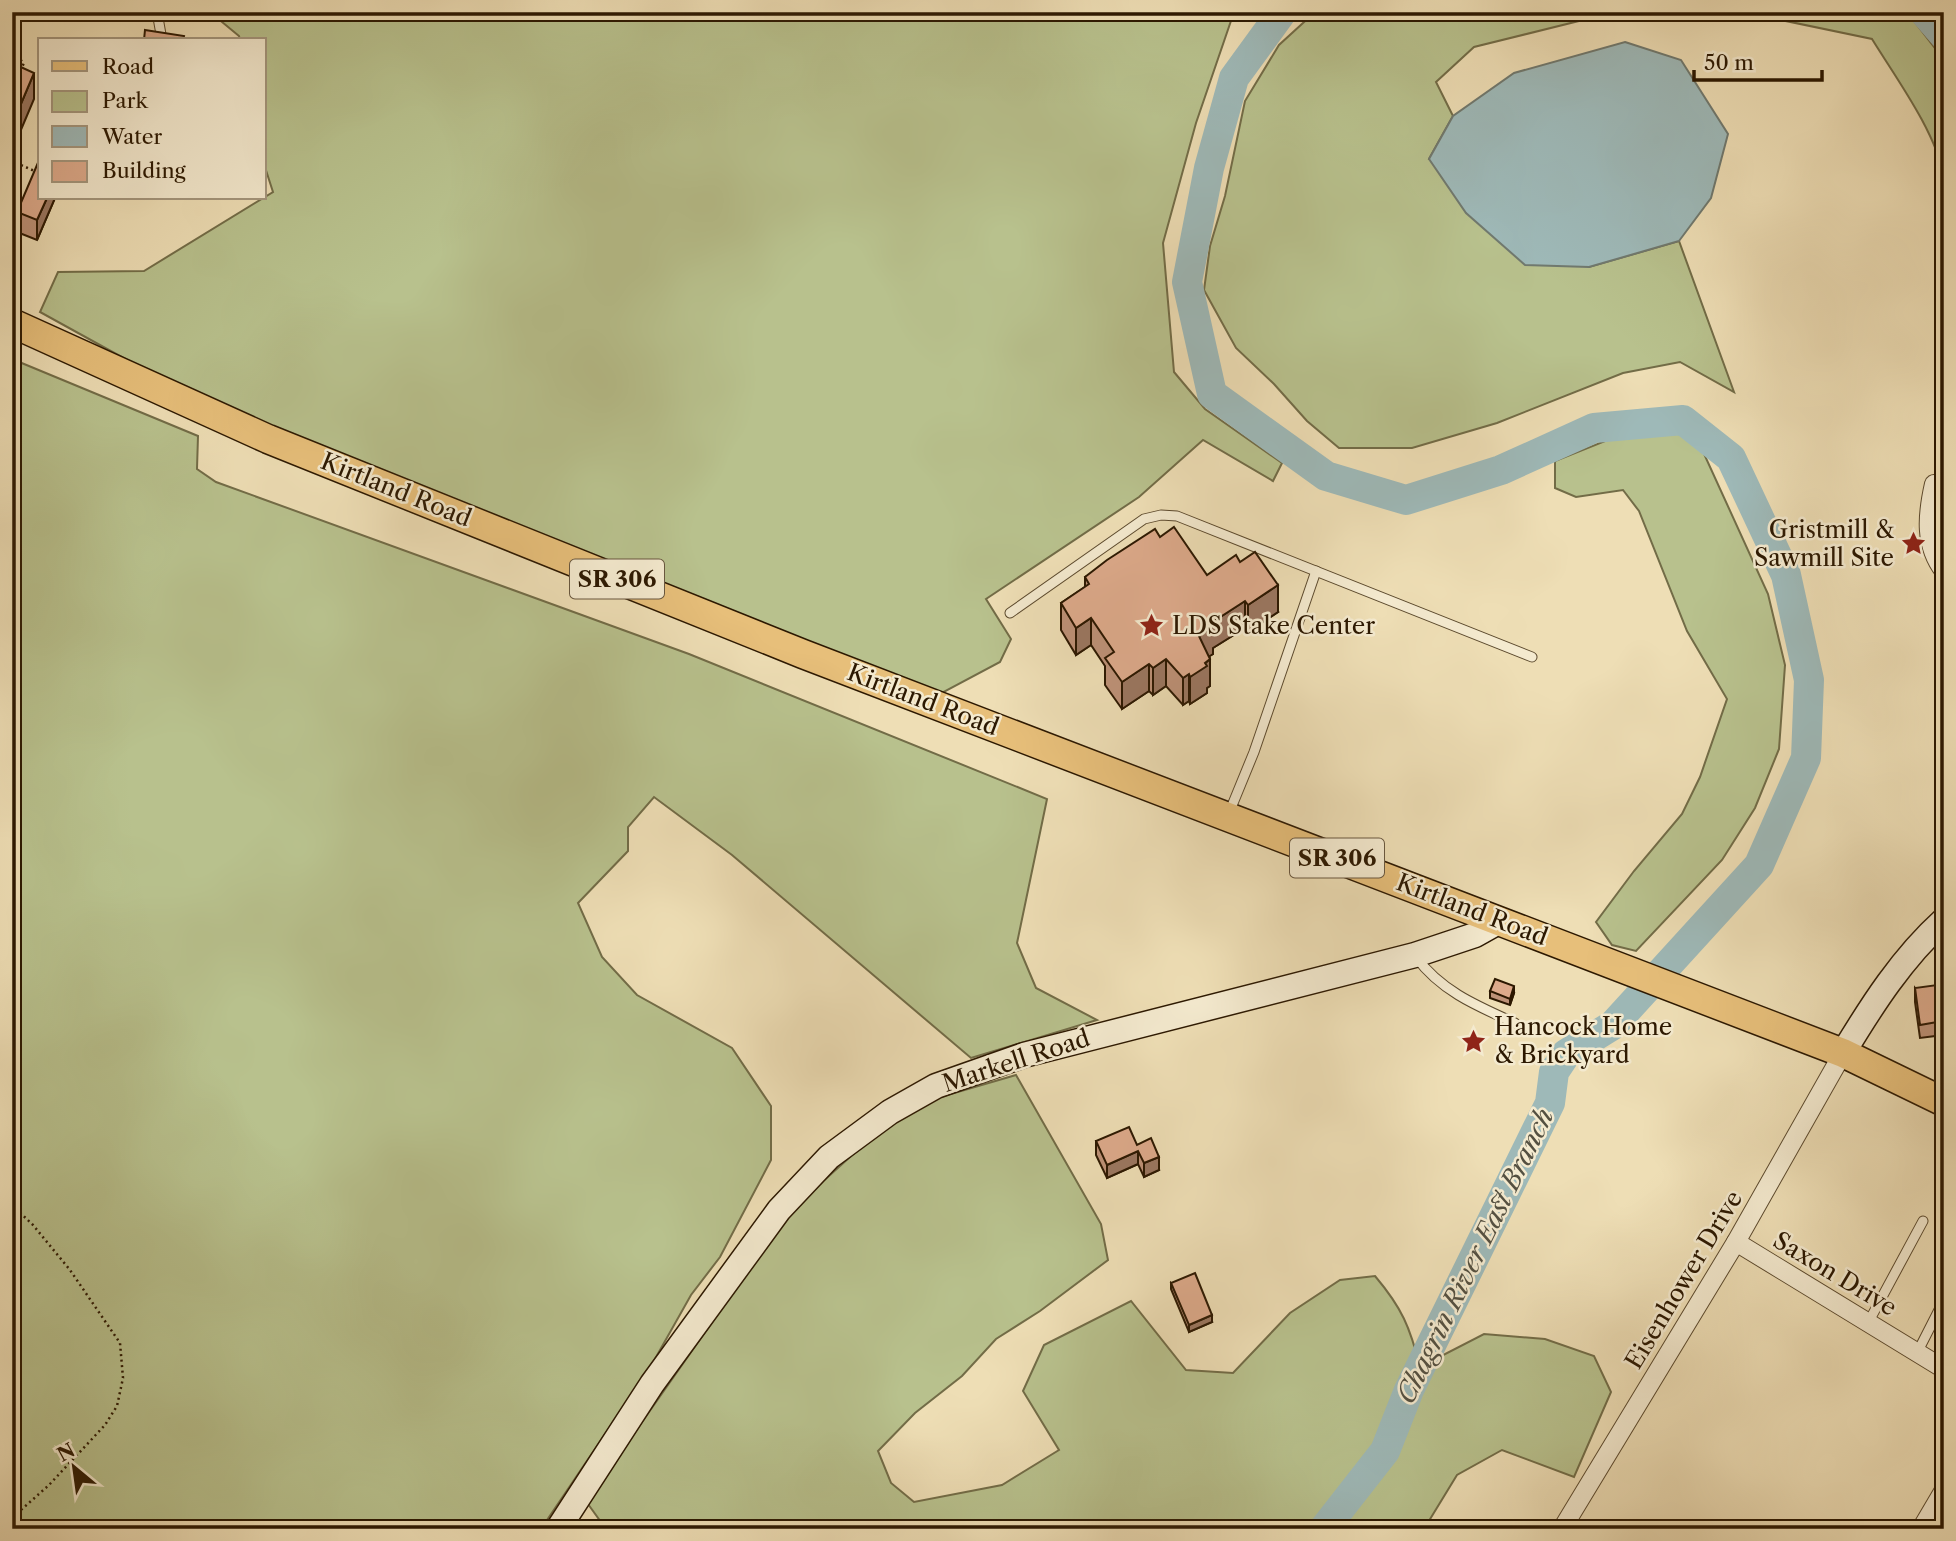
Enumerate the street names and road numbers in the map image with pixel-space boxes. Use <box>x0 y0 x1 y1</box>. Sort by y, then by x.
street label: Kirtland Road <box>317 446 476 533</box>
road number: SR 306 <box>570 559 664 598</box>
street label: Kirtland Road <box>843 657 1003 742</box>
road number: SR 306 <box>1290 838 1384 878</box>
street label: Kirtland Road <box>1392 867 1552 952</box>
street label: Markell Road <box>939 1023 1094 1098</box>
street label: Eisenhower Drive <box>1619 1185 1748 1374</box>
street label: Saxon Drive <box>1768 1225 1902 1322</box>

